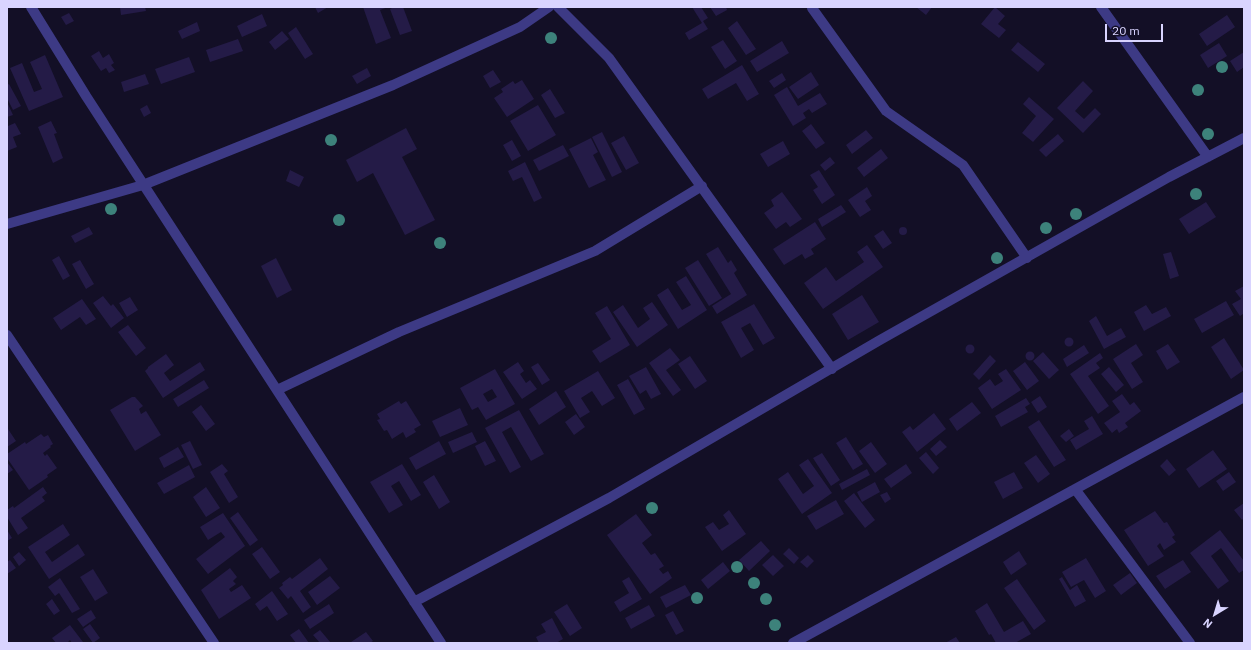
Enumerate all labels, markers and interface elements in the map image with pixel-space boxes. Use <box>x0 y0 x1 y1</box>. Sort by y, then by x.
scale bar <box>1107 16 1165 42</box>
text: 20 m <box>1112 23 1140 38</box>
north arrow <box>1195 594 1235 634</box>
text: N <box>1200 615 1215 631</box>

